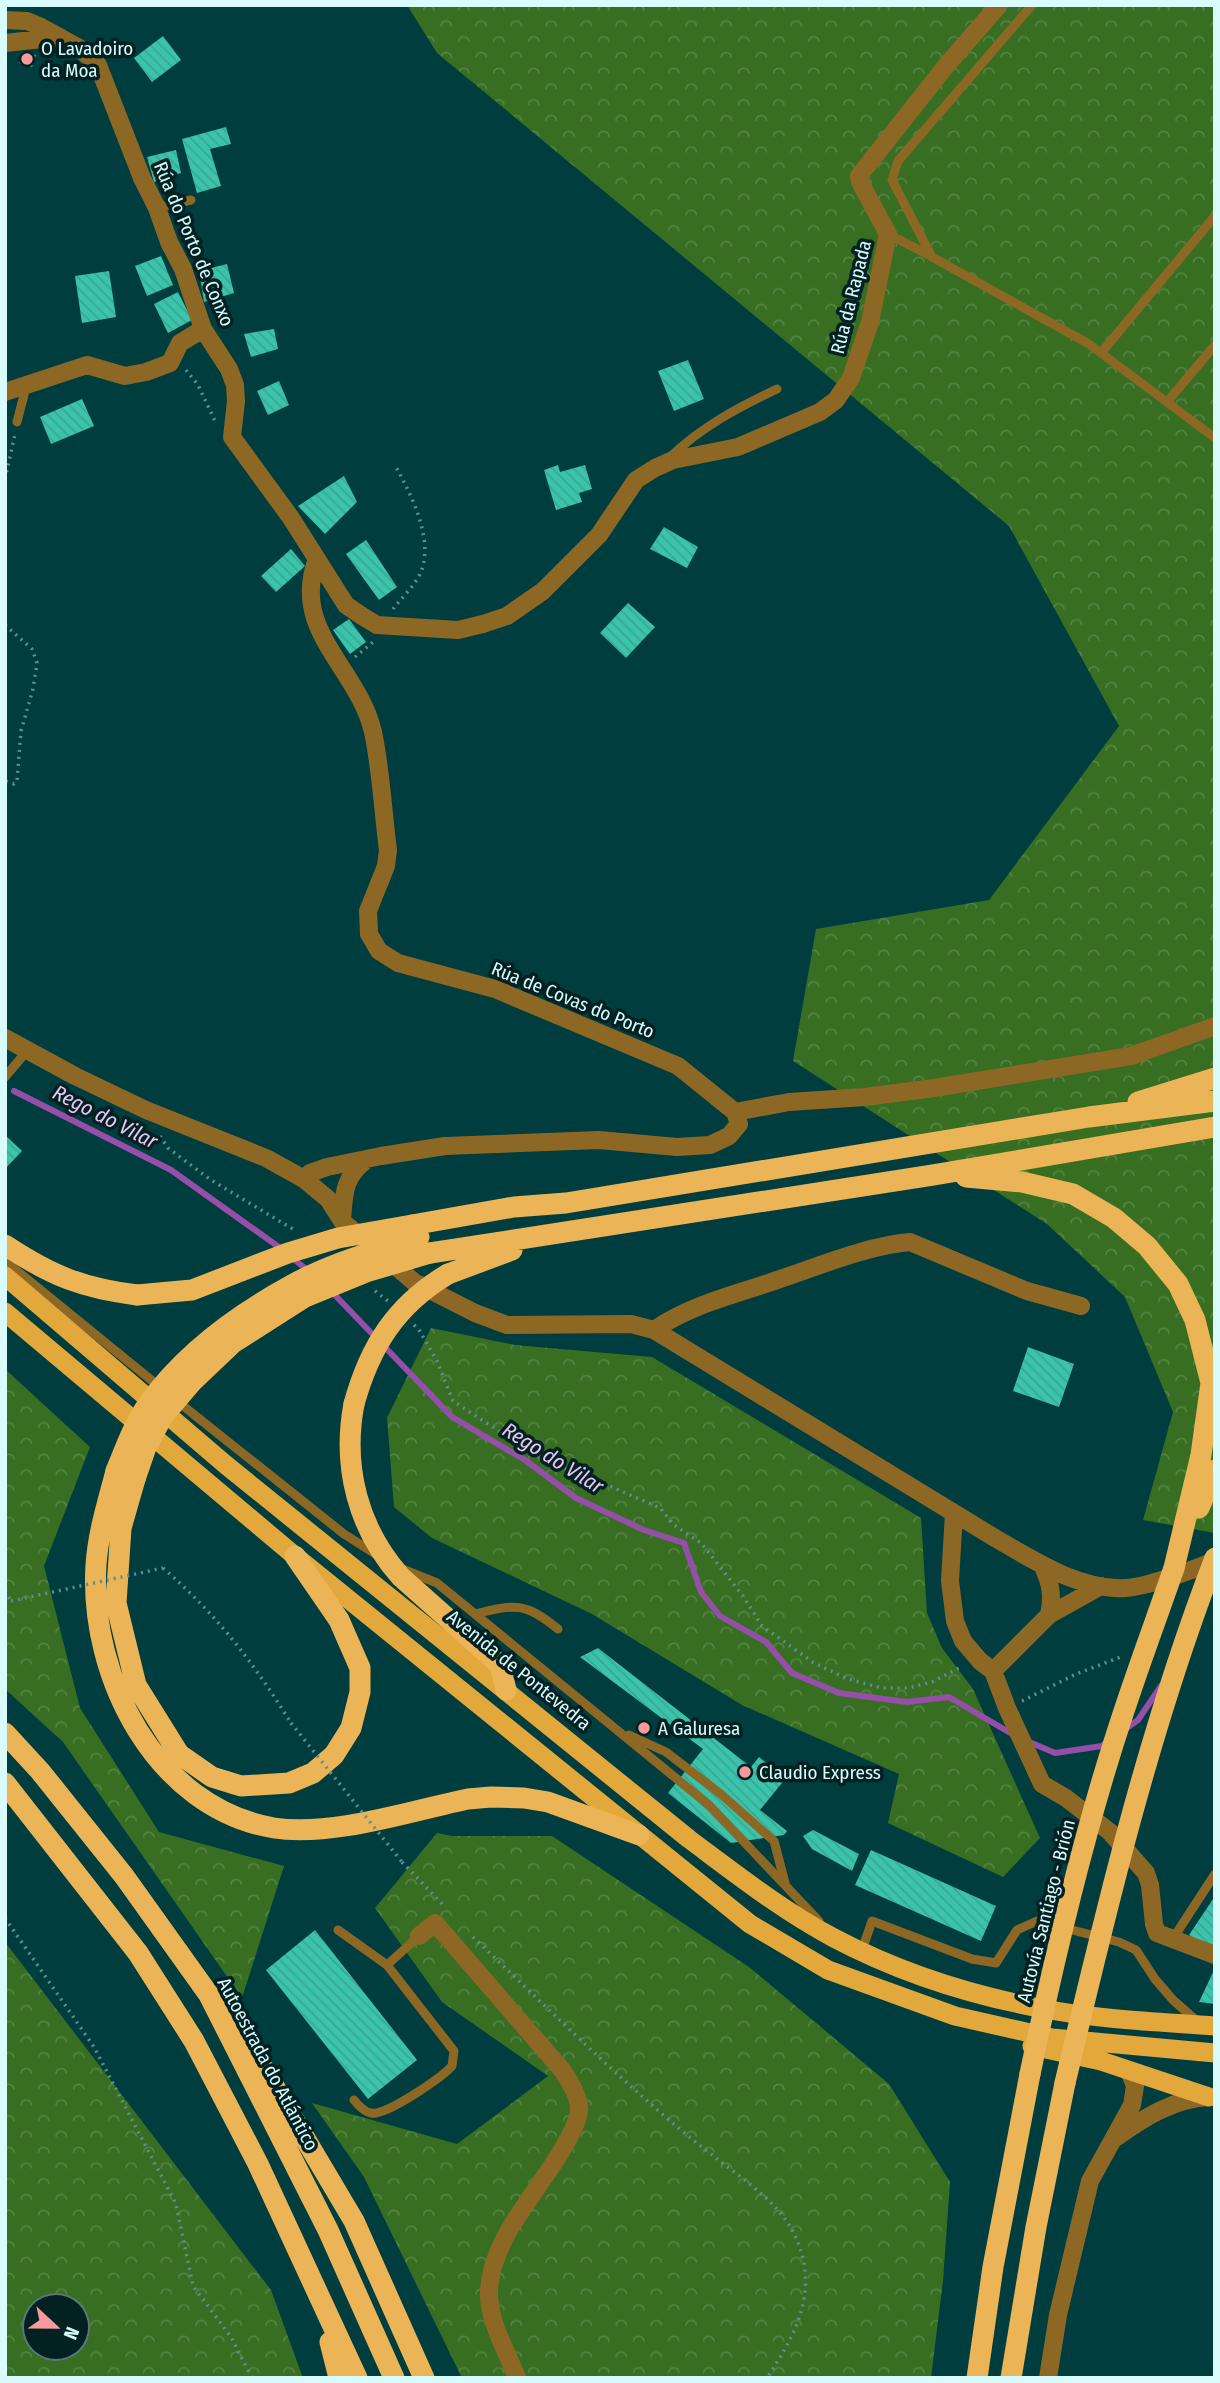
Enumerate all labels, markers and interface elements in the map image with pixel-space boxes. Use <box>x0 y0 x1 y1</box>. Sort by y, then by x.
place label: O Lavadoiro da Moa <box>41 37 133 82</box>
marker: O Lavadoiro da Moa <box>19 51 35 67</box>
street label: Rúa do Porto de Conxo <box>149 158 239 330</box>
street label: Rúa da Rapada <box>826 238 876 356</box>
street label: Rúa de Covas do Porto <box>488 957 658 1043</box>
water label: Rego do Vilar <box>48 1079 162 1155</box>
water label: Rego do Vilar <box>498 1417 609 1500</box>
street label: Avenida de Pontevedra <box>442 1605 596 1735</box>
place label: A Galuresa <box>658 1717 740 1740</box>
marker: A Galuresa <box>636 1720 652 1736</box>
place label: Claudio Express <box>759 1761 881 1784</box>
marker: Claudio Express <box>737 1764 753 1780</box>
street label: Autovía Santiago - Brión <box>1012 1817 1080 2005</box>
street label: Autoestrada do Atlántico <box>213 1974 323 2154</box>
north arrow <box>21 2292 91 2362</box>
text: N <box>59 2324 84 2343</box>

